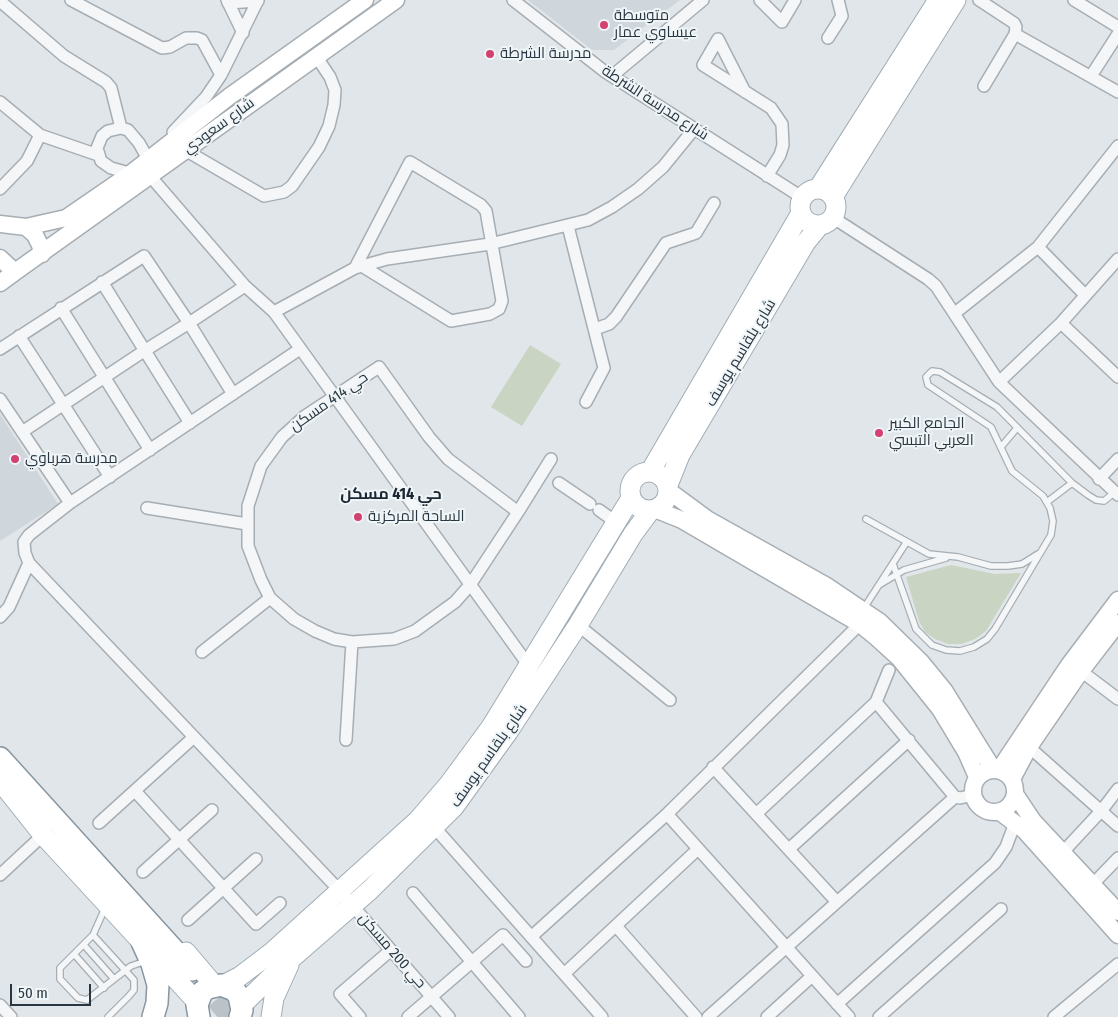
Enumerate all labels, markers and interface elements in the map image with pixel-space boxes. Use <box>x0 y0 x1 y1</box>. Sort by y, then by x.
place label: متوسطة عيساوي عمار <box>614 7 697 42</box>
marker: متوسطة عيساوي عمار <box>598 19 610 31</box>
place label: مدرسة الشرطة <box>500 45 591 63</box>
marker: مدرسة الشرطة <box>484 48 496 60</box>
street label: شارع مدرسة الشرطة <box>598 62 712 144</box>
street label: شارع سعودي <box>180 94 258 158</box>
street label: شارع بلقاسم يوسف <box>702 296 780 410</box>
street label: حي 414 مسكن <box>287 369 371 435</box>
place label: الجامع الكبير العربي التبسي <box>889 415 974 450</box>
marker: الجامع الكبير العربي التبسي <box>873 427 885 439</box>
place label: مدرسة هرباوي <box>25 450 118 468</box>
marker: مدرسة هرباوي <box>9 453 21 465</box>
district label: حي 414 مسكن <box>340 485 442 505</box>
place label: الساحة المركزية <box>368 508 465 526</box>
marker: الساحة المركزية <box>352 511 364 523</box>
street label: شارع بلقاسم يوسف <box>447 701 531 811</box>
street label: حي 200 مسكن <box>354 910 430 992</box>
scale bar <box>12 974 94 1006</box>
text: 50 m <box>18 984 48 1002</box>

